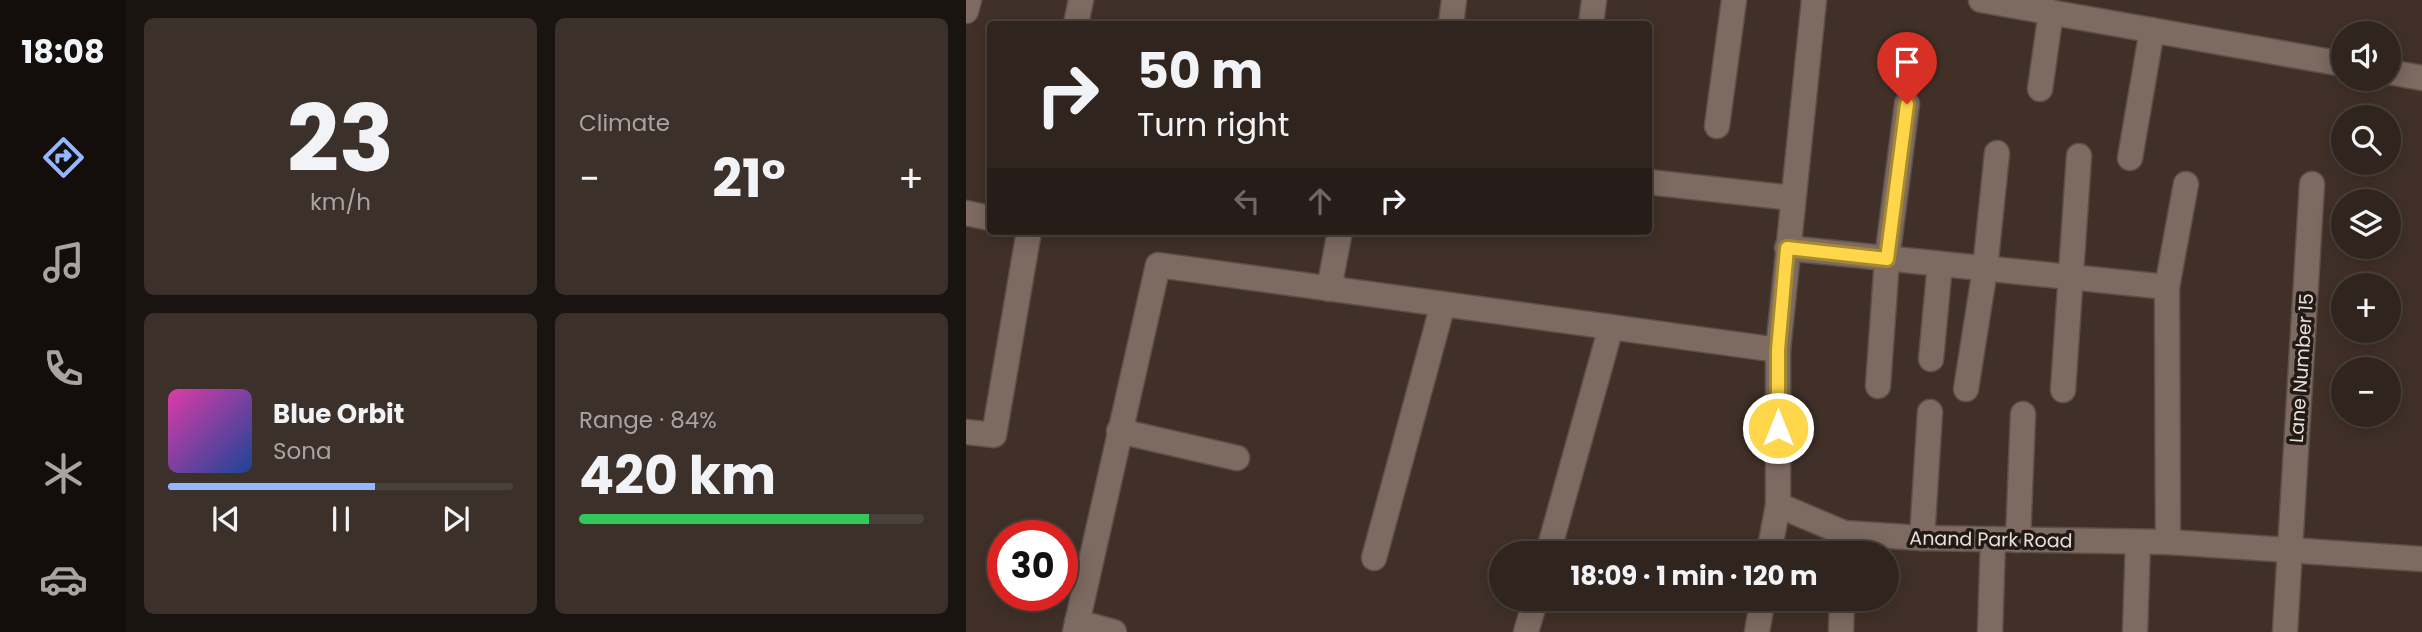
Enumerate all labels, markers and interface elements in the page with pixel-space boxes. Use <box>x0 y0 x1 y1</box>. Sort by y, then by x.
map controls <box>2331 21 2401 427</box>
button: sound <box>2331 21 2401 91</box>
text: 18:08 <box>21 29 105 74</box>
pin <box>1877 32 1937 104</box>
text: 50 m <box>1137 37 1263 105</box>
icon: arrive <box>1888 43 1926 81</box>
icon: right <box>1022 49 1113 140</box>
text: 23 <box>287 75 394 203</box>
text: Turn right <box>1137 102 1289 147</box>
button: search <box>2331 105 2401 175</box>
text: Climate <box>579 107 670 139</box>
icon: directions <box>39 133 88 182</box>
text: 21° <box>712 142 786 215</box>
text: − <box>579 152 600 205</box>
text: + <box>898 152 924 205</box>
icon: left <box>1228 182 1266 220</box>
icon: ahead <box>1301 182 1339 220</box>
icon: right <box>1374 182 1412 220</box>
text: km/h <box>310 186 371 218</box>
button: layers <box>2331 189 2401 259</box>
icon: music <box>39 238 88 287</box>
button: + <box>2331 273 2401 343</box>
street label: Lane Number 15 <box>2283 292 2320 444</box>
icon: phone <box>39 344 88 393</box>
button: − <box>2331 357 2401 427</box>
position arrow <box>1741 391 1815 465</box>
text: Blue Orbit <box>273 396 404 432</box>
text: Range · 84% <box>579 404 717 436</box>
text: Sona <box>273 435 332 467</box>
text: 420 km <box>579 439 776 512</box>
icon: climate <box>39 449 88 498</box>
icon: previous <box>207 500 245 538</box>
icon: pause <box>322 500 360 538</box>
icon: next <box>437 500 475 538</box>
speed limit sign: 30 <box>987 520 1078 611</box>
street label: Anand Park Road <box>1909 525 2073 554</box>
icon: car <box>39 555 88 604</box>
text: 18:09 · 1 min · 120 m <box>1570 558 1818 594</box>

